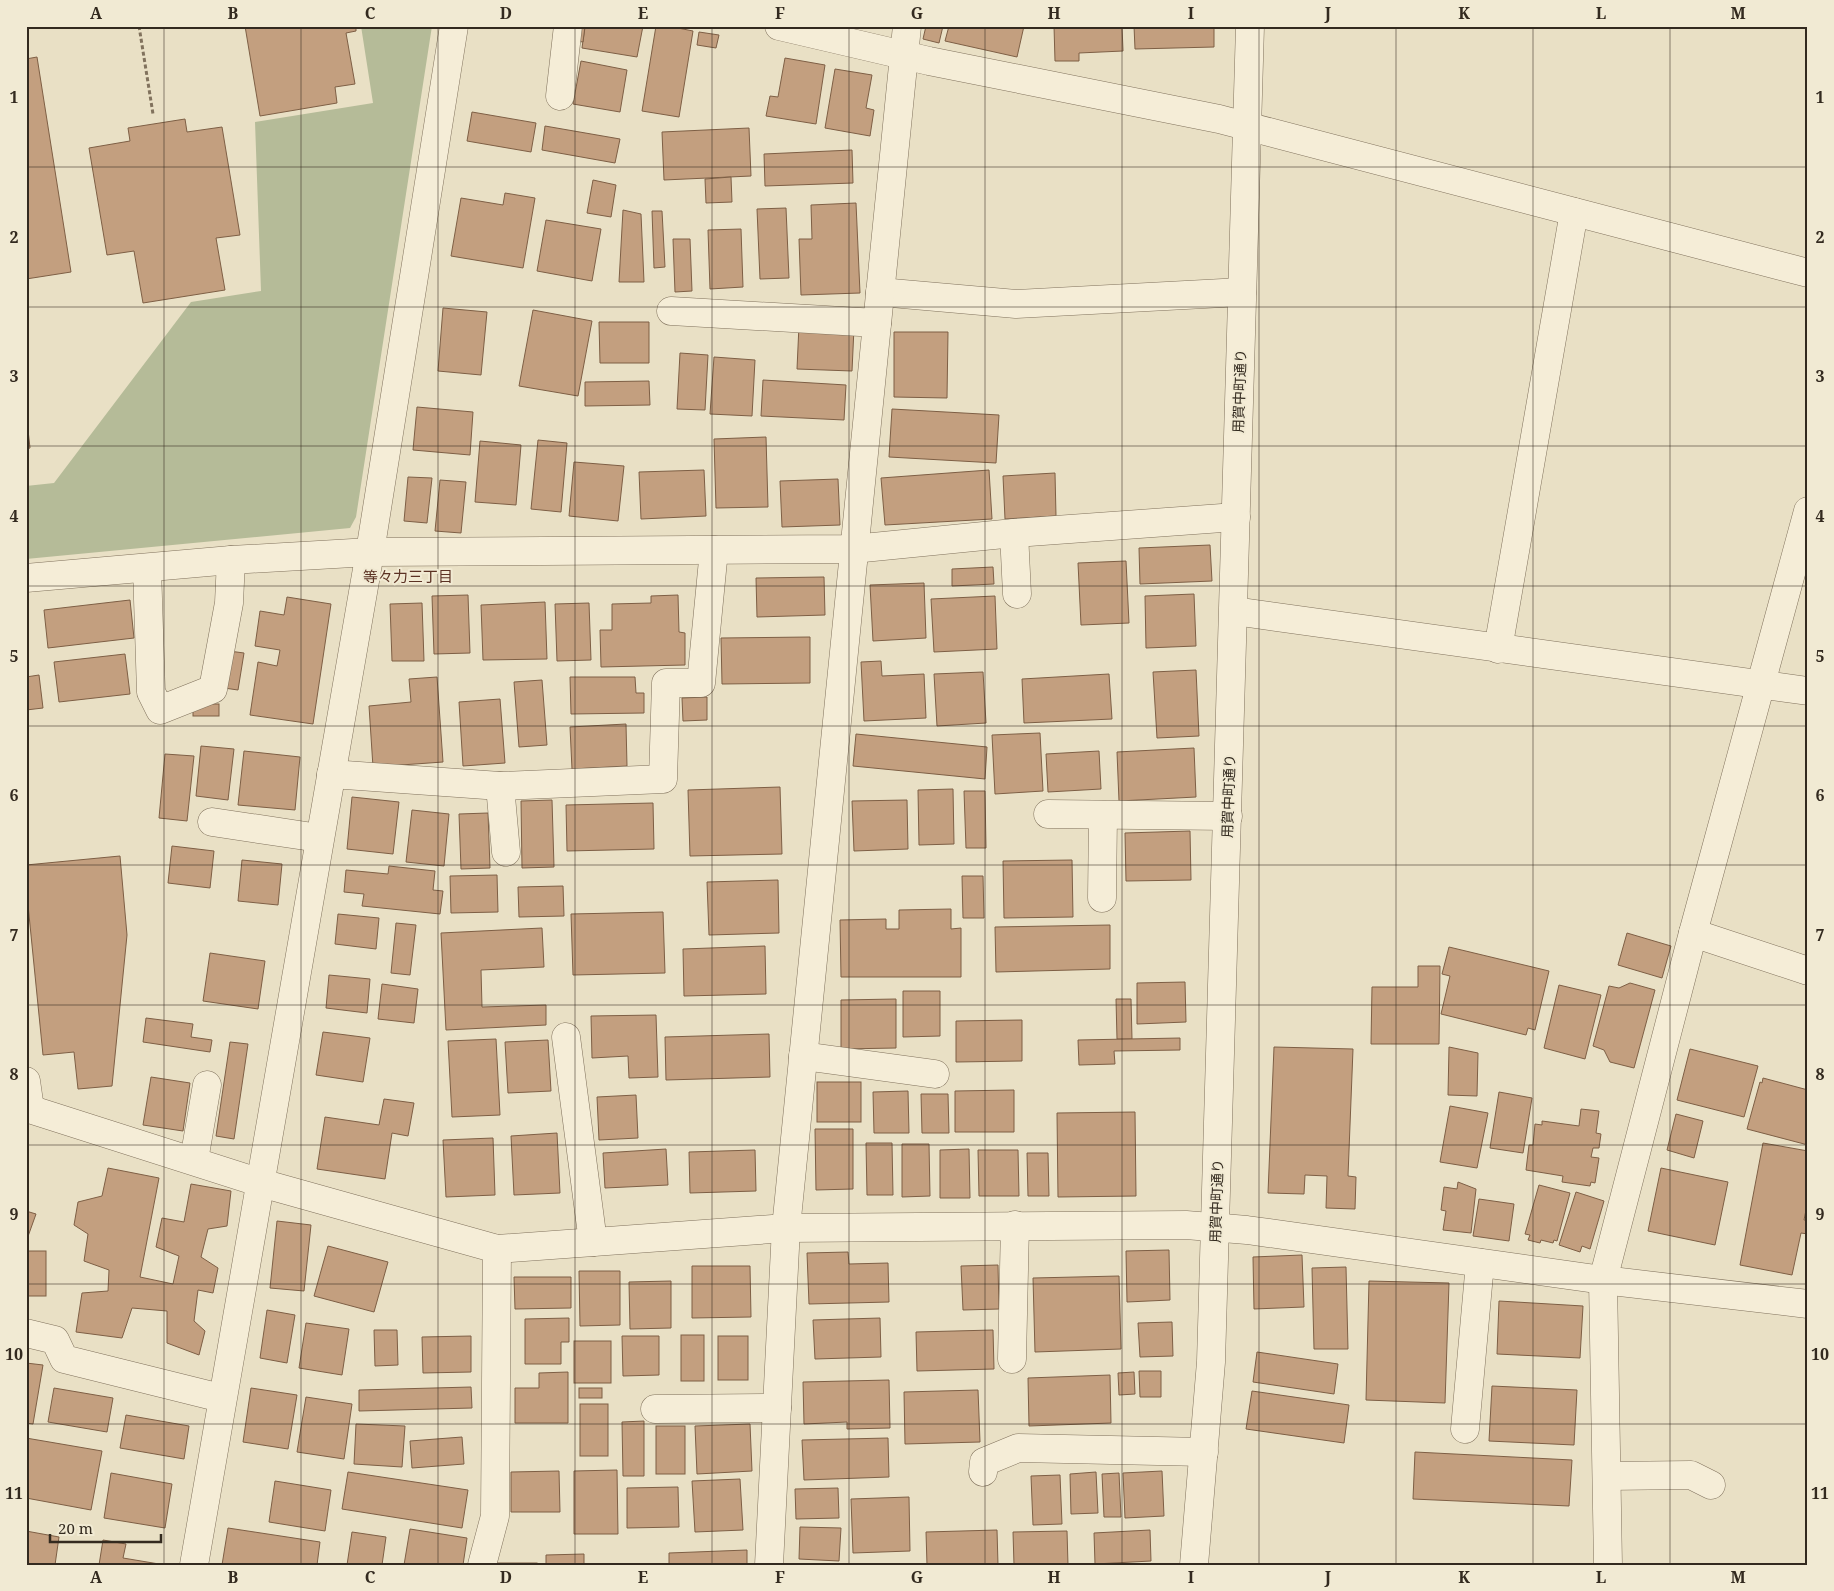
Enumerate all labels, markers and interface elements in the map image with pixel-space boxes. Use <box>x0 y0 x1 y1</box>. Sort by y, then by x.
text: A <box>90 2 103 24</box>
text: B <box>228 2 239 24</box>
text: C <box>365 2 376 24</box>
text: D <box>500 2 512 24</box>
text: E <box>638 2 648 24</box>
text: F <box>775 2 785 24</box>
text: G <box>911 2 923 24</box>
text: H <box>1047 2 1061 24</box>
text: I <box>1188 2 1194 24</box>
text: J <box>1324 2 1332 24</box>
text: K <box>1458 2 1470 24</box>
text: L <box>1596 2 1606 24</box>
text: M <box>1730 2 1746 24</box>
text: 1 <box>9 86 19 108</box>
text: 1 <box>1815 86 1825 108</box>
text: 2 <box>9 226 19 248</box>
text: 2 <box>1815 226 1825 248</box>
street label: 用賀中町通り <box>1228 349 1250 433</box>
text: 3 <box>9 365 19 387</box>
text: 3 <box>1815 365 1825 387</box>
text: 4 <box>9 505 19 527</box>
text: 4 <box>1815 505 1825 527</box>
district label: 等々力三丁目 <box>363 566 453 586</box>
text: 5 <box>9 645 19 667</box>
text: 5 <box>1815 645 1825 667</box>
street label: 用賀中町通り <box>1217 754 1239 838</box>
text: 6 <box>9 784 19 806</box>
text: 6 <box>1815 784 1825 806</box>
text: 7 <box>9 924 19 946</box>
text: 7 <box>1815 924 1825 946</box>
text: 8 <box>9 1063 19 1085</box>
text: 8 <box>1815 1063 1825 1085</box>
street label: 用賀中町通り <box>1205 1159 1227 1243</box>
text: 9 <box>9 1203 19 1225</box>
text: 9 <box>1815 1203 1825 1225</box>
text: 10 <box>5 1343 23 1365</box>
text: 10 <box>1811 1343 1829 1365</box>
text: 11 <box>5 1482 23 1504</box>
text: 11 <box>1811 1482 1829 1504</box>
scale bar <box>50 1511 161 1543</box>
text: 20 m <box>58 1518 93 1538</box>
text: A <box>90 1566 103 1588</box>
text: B <box>228 1566 239 1588</box>
text: C <box>365 1566 376 1588</box>
text: D <box>500 1566 512 1588</box>
text: E <box>638 1566 648 1588</box>
text: F <box>775 1566 785 1588</box>
text: G <box>911 1566 923 1588</box>
text: H <box>1047 1566 1061 1588</box>
text: I <box>1188 1566 1194 1588</box>
text: J <box>1324 1566 1332 1588</box>
text: K <box>1458 1566 1470 1588</box>
text: L <box>1596 1566 1606 1588</box>
text: M <box>1730 1566 1746 1588</box>

